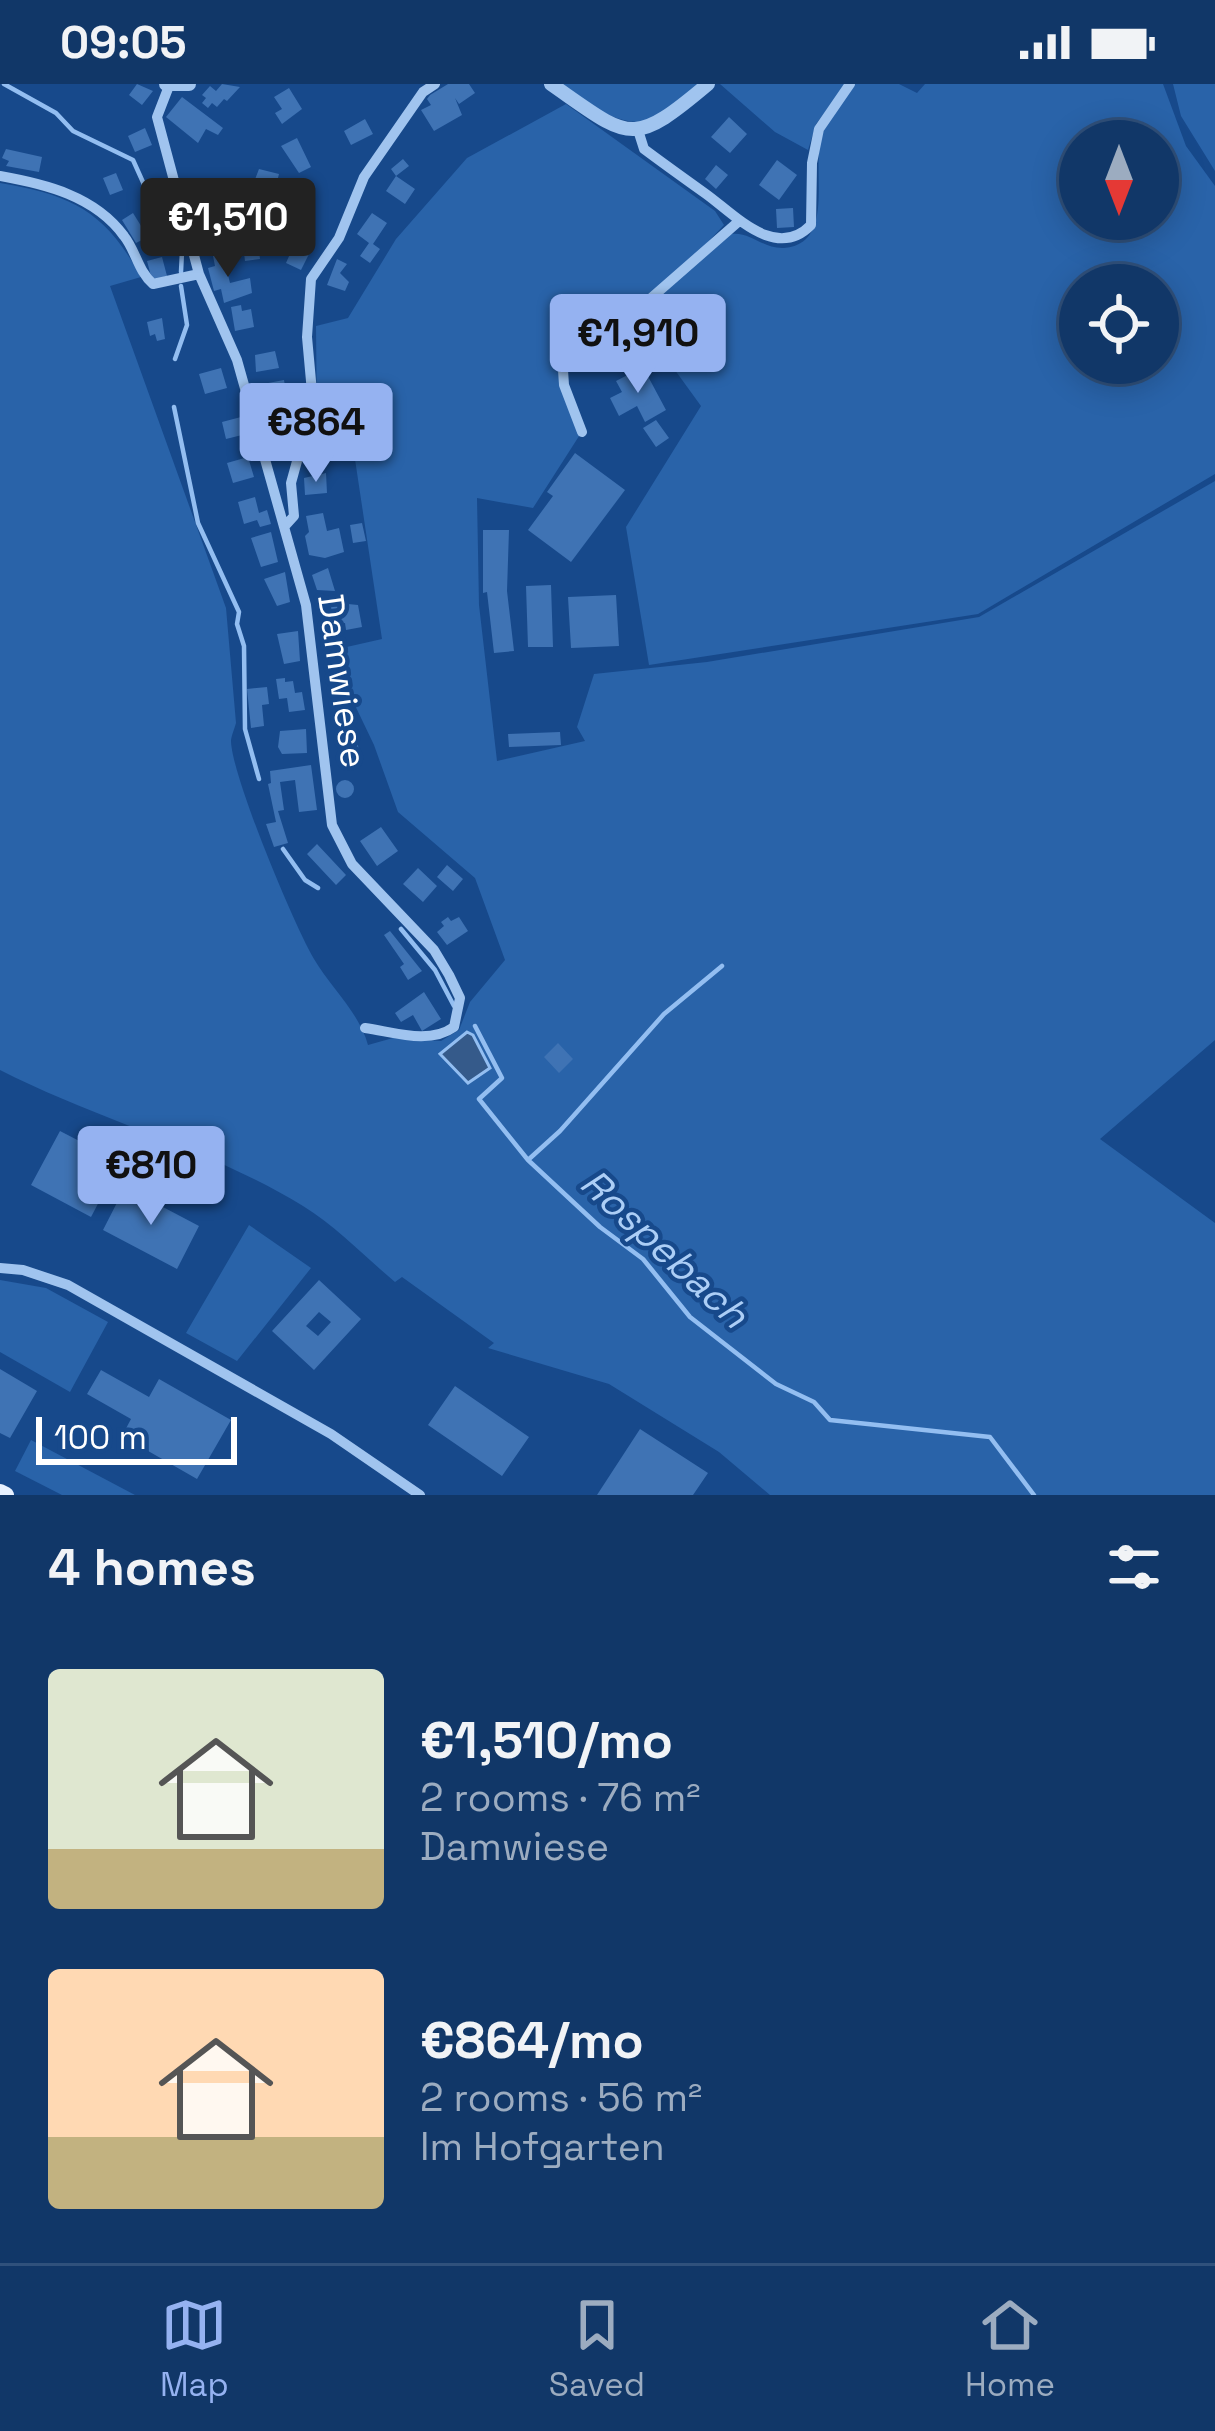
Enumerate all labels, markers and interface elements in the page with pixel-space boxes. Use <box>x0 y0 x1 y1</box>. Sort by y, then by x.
text: 09:05 <box>60 14 187 71</box>
north arrow <box>1059 120 1179 240</box>
map controls <box>1059 120 1179 384</box>
pin: €1,510 <box>130 178 326 280</box>
text: €1,510 <box>167 192 289 241</box>
button: locate <box>1059 264 1179 384</box>
pin: €1,910 <box>540 294 736 396</box>
text: €1,910 <box>577 308 699 357</box>
pin: €864 <box>245 383 387 485</box>
text: €864 <box>267 397 365 446</box>
street label: Damwiese <box>307 591 377 771</box>
pin: €810 <box>80 1126 222 1228</box>
text: €810 <box>105 1140 197 1189</box>
water label: Rospebach <box>571 1158 760 1339</box>
scale bar <box>36 1411 237 1464</box>
text: 100 m <box>54 1417 147 1459</box>
icon: filters <box>1101 1534 1167 1600</box>
text: 4 homes <box>48 1535 256 1600</box>
text: €1,510/mo <box>420 1708 673 1773</box>
icon: home <box>144 1717 288 1861</box>
text: 2 rooms · 76 m² <box>420 1773 701 1822</box>
text: Damwiese <box>420 1822 609 1871</box>
text: €864/mo <box>420 2008 644 2073</box>
icon: home <box>144 2017 288 2161</box>
text: 2 rooms · 56 m² <box>420 2073 702 2122</box>
text: Im Hofgarten <box>420 2122 665 2171</box>
tab: Map <box>160 2292 229 2406</box>
tab: Saved <box>549 2292 645 2406</box>
tab: Home <box>965 2292 1055 2406</box>

